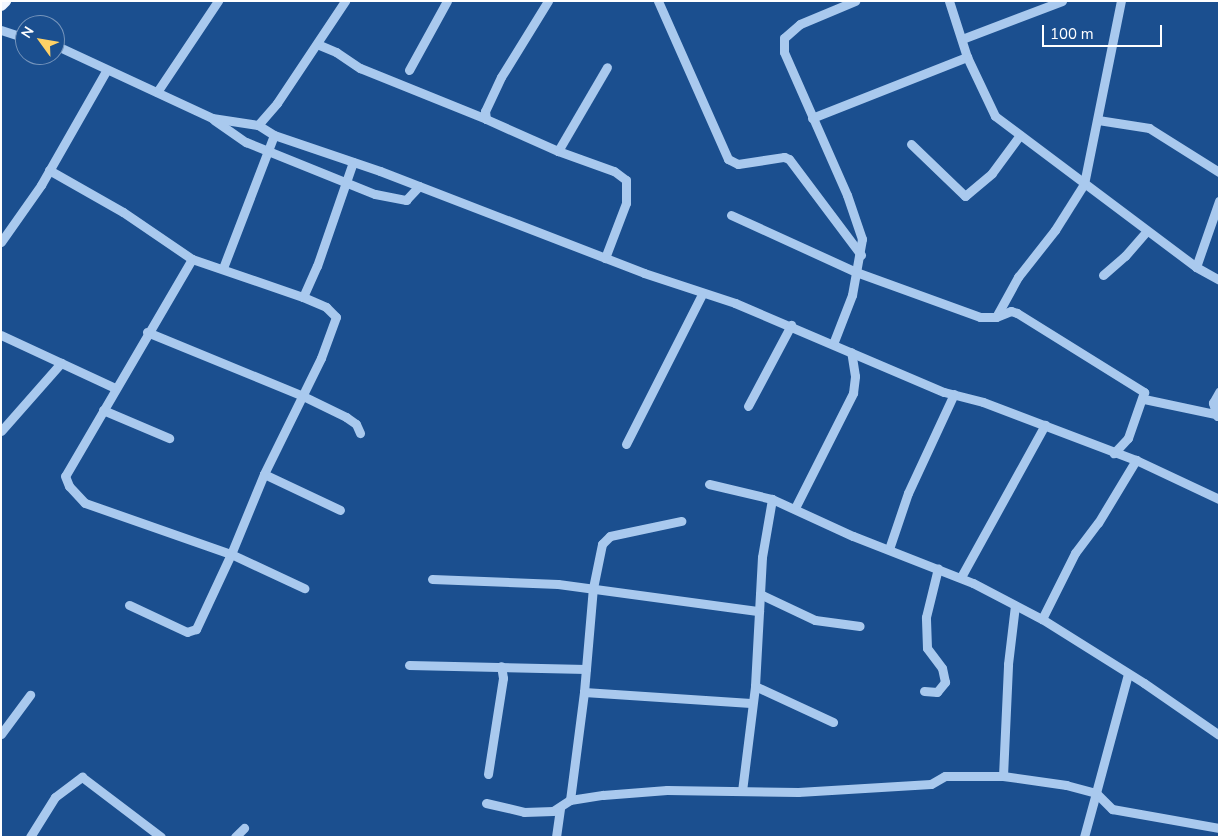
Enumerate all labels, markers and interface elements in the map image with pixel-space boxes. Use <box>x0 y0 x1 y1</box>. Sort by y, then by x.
north arrow <box>15 15 65 65</box>
scale bar <box>1045 15 1165 47</box>
text: N <box>17 23 39 42</box>
text: 100 m <box>1050 24 1094 44</box>

